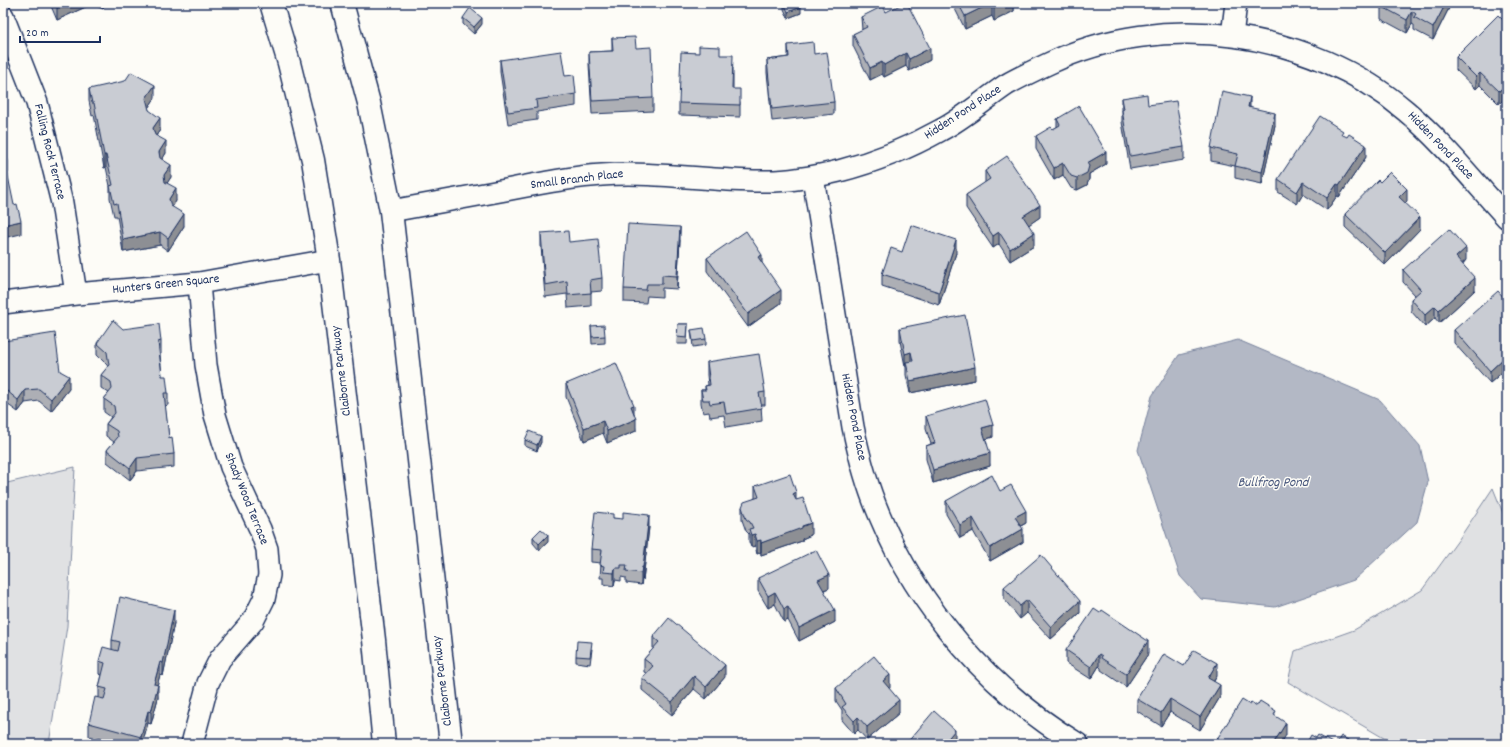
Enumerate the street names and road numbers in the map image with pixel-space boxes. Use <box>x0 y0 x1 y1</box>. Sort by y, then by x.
street label: Hidden Pond Place <box>921 81 1006 145</box>
street label: Falling Rock Terrace <box>28 102 70 202</box>
street label: Hidden Pond Place <box>1402 107 1478 185</box>
street label: Small Branch Place <box>530 165 625 195</box>
street label: Hunters Green Square <box>111 270 221 300</box>
street label: Claiborne Parkway <box>327 324 357 417</box>
street label: Hidden Pond Place <box>835 372 871 463</box>
street label: Shady Wood Terrace <box>219 450 273 548</box>
street label: Claiborne Parkway <box>428 634 458 727</box>

